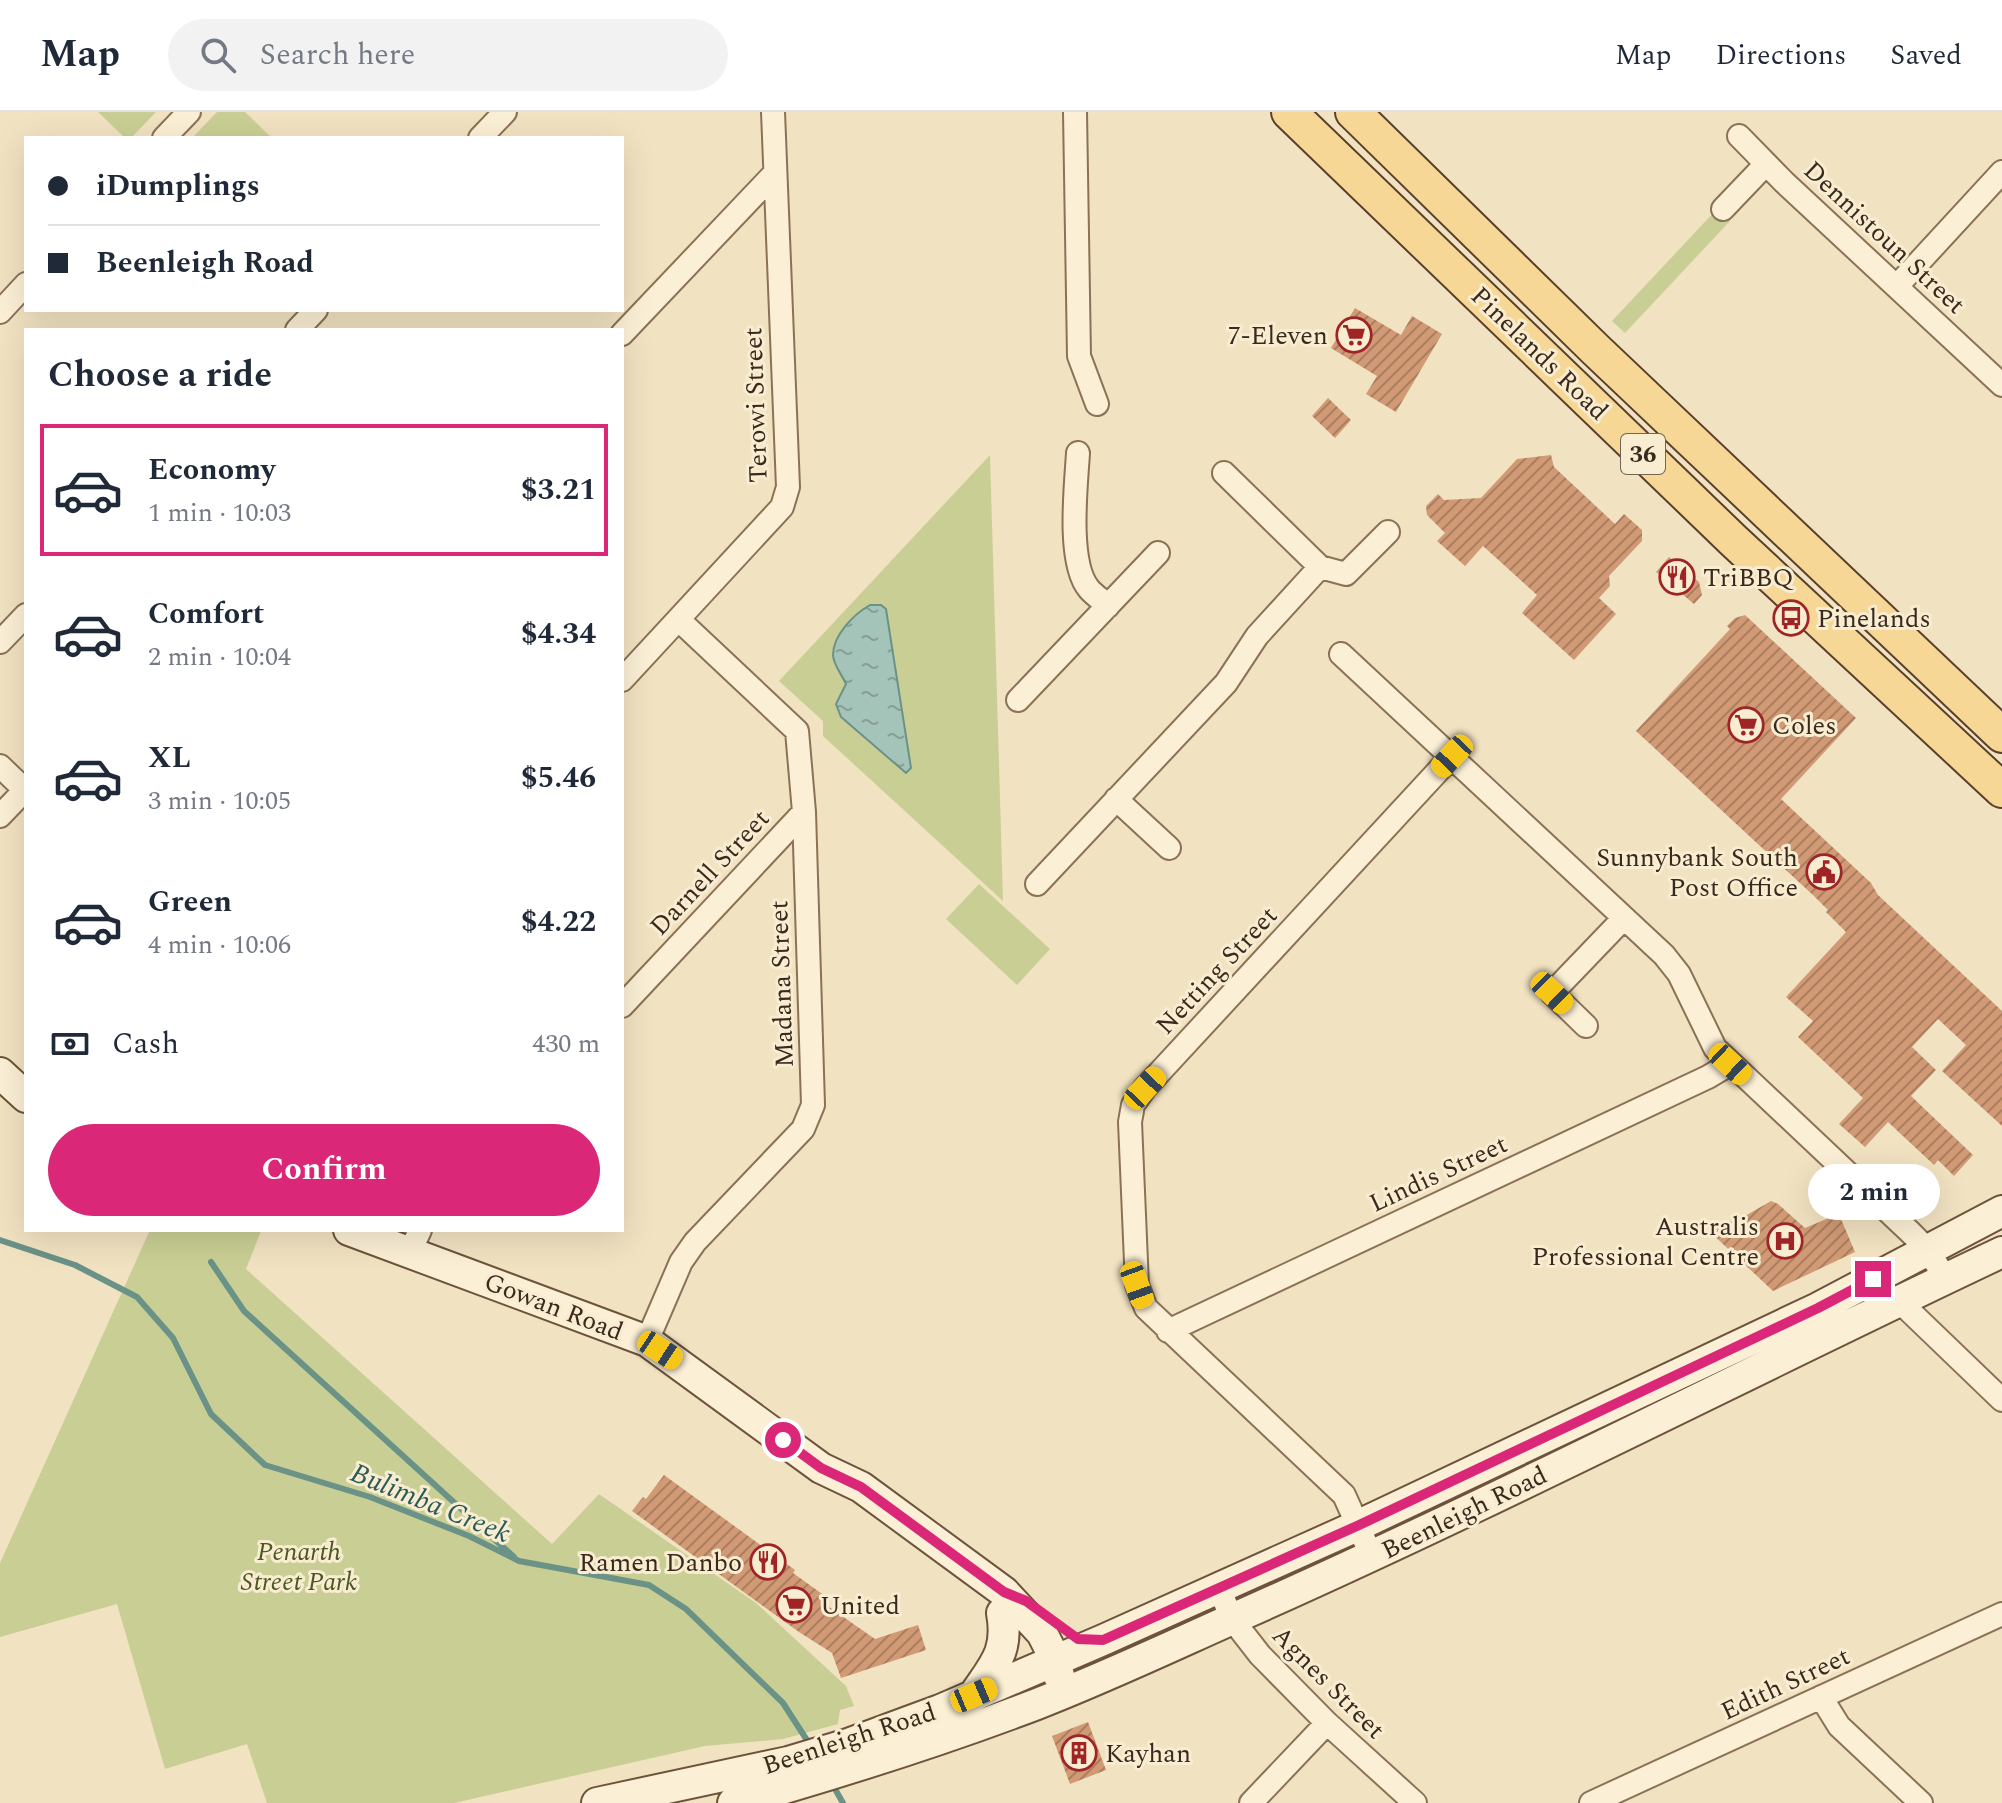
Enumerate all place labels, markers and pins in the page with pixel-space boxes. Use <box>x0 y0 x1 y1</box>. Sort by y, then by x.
place label: 7-Eleven <box>1228 316 1328 356</box>
supermarket icon: 7-Eleven <box>1335 316 1373 354</box>
restaurant icon: TriBBQ <box>1658 558 1696 596</box>
place label: TriBBQ <box>1703 558 1793 598</box>
bus stop icon: Pinelands <box>1772 599 1810 637</box>
place label: Pinelands <box>1817 599 1931 639</box>
supermarket icon: Coles <box>1727 706 1765 744</box>
place label: Coles <box>1772 706 1836 746</box>
place label: Sunnybank South Post Office <box>1596 838 1798 908</box>
public building icon: Sunnybank South Post Office <box>1805 853 1843 891</box>
place label: Australis Professional Centre <box>1532 1207 1759 1277</box>
hospital icon: Australis Professional Centre <box>1766 1222 1804 1260</box>
place label: Ramen Danbo <box>579 1543 742 1583</box>
restaurant icon: Ramen Danbo <box>749 1543 787 1581</box>
supermarket icon: United <box>775 1586 813 1624</box>
place label: United <box>820 1586 900 1626</box>
building icon: Kayhan <box>1060 1734 1098 1772</box>
place label: Kayhan <box>1105 1734 1191 1774</box>

